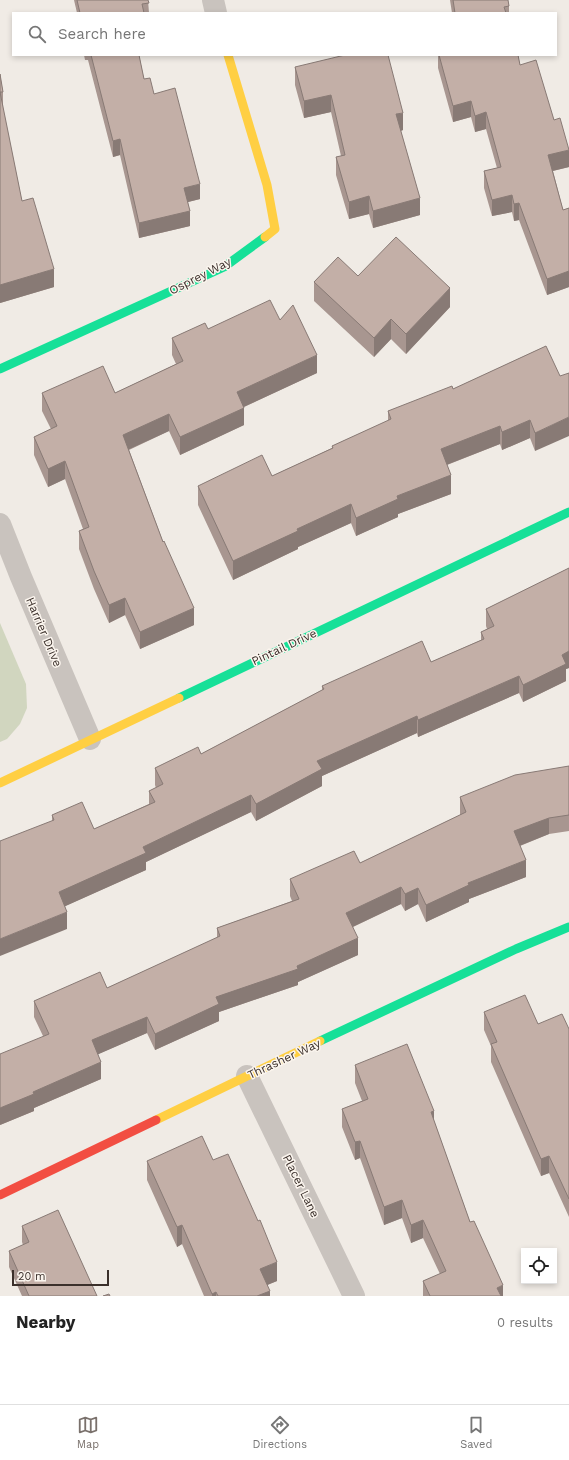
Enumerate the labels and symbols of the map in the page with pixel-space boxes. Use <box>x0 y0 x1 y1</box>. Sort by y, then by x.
street label: Osprey Way <box>167 254 234 298</box>
street label: Harrier Drive <box>23 595 65 669</box>
street label: Pintail Drive <box>249 626 319 668</box>
street label: Thrasher Way <box>245 1036 323 1082</box>
street label: Placer Lane <box>280 1152 322 1220</box>
scale bar <box>12 1268 109 1287</box>

